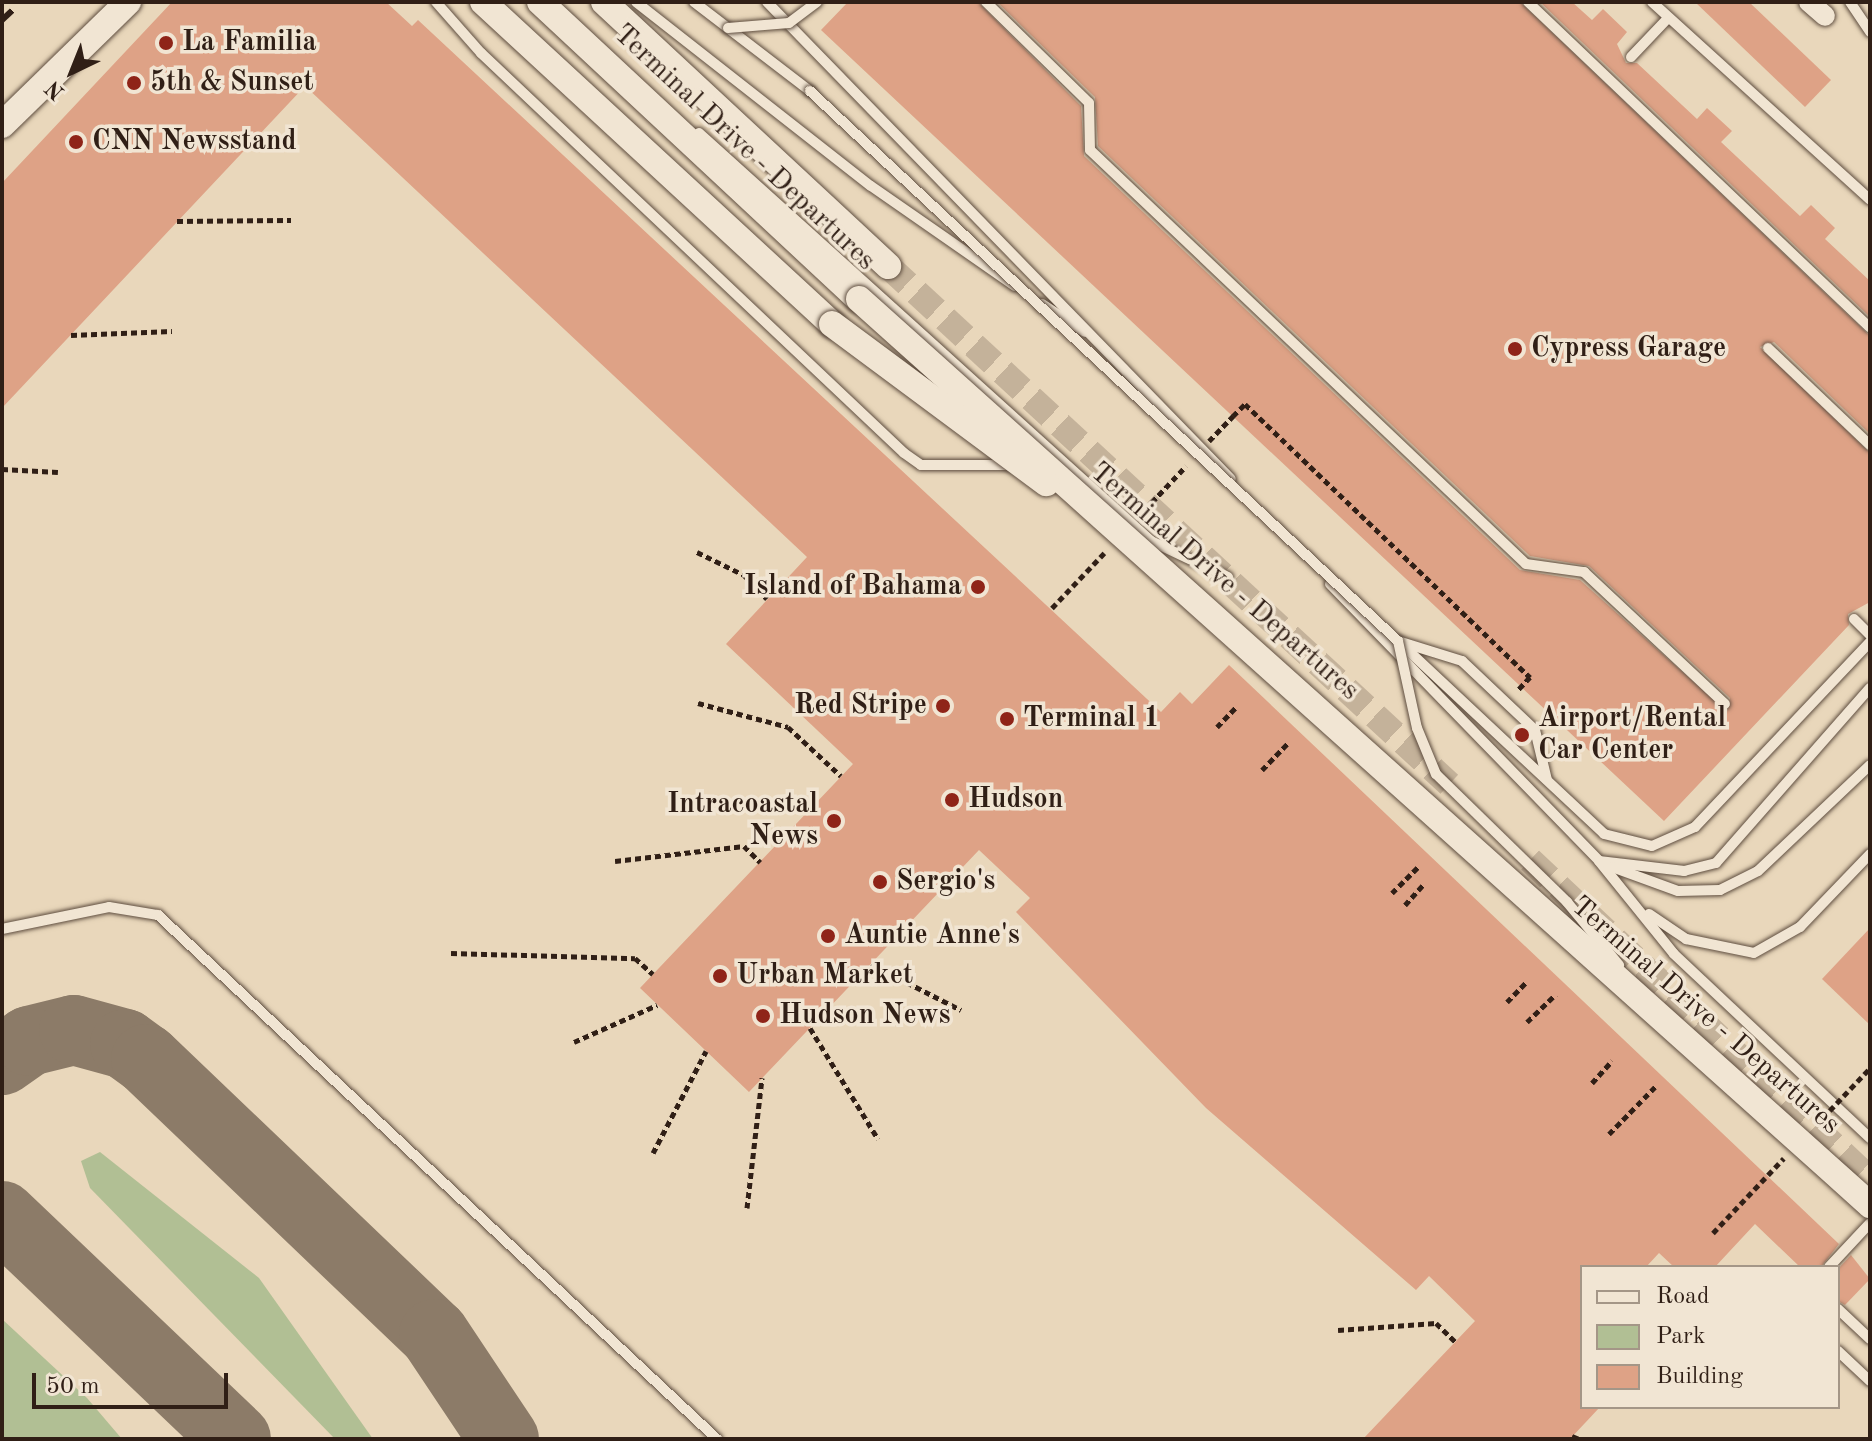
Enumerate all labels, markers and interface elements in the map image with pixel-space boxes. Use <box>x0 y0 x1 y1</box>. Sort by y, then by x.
street label: Terminal Drive - Departures <box>606 18 882 278</box>
place label: La Familia <box>182 26 317 60</box>
north arrow <box>32 32 112 112</box>
marker: La Familia <box>157 34 175 52</box>
place label: 5th & Sunset <box>150 66 314 100</box>
marker: 5th & Sunset <box>125 74 143 92</box>
text: N <box>42 76 69 103</box>
place label: CNN Newsstand <box>92 125 297 159</box>
marker: CNN Newsstand <box>67 133 85 151</box>
place label: Cypress Garage <box>1531 332 1726 366</box>
marker: Cypress Garage <box>1506 340 1524 358</box>
street label: Terminal Drive - Departures <box>1083 456 1365 708</box>
place label: Island of Bahama <box>744 570 962 604</box>
marker: Island of Bahama <box>969 578 987 596</box>
place label: Red Stripe <box>794 689 927 723</box>
marker: Red Stripe <box>934 697 952 715</box>
place label: Terminal 1 <box>1023 702 1160 736</box>
place label: Airport/Rental Car Center <box>1538 702 1726 768</box>
marker: Terminal 1 <box>998 710 1016 728</box>
marker: Airport/Rental Car Center <box>1513 726 1531 744</box>
place label: Hudson <box>968 783 1063 817</box>
place label: Intracoastal News <box>667 788 818 854</box>
marker: Hudson <box>943 791 961 809</box>
marker: Intracoastal News <box>825 812 843 830</box>
place label: Sergio's <box>896 865 995 899</box>
marker: Sergio's <box>871 873 889 891</box>
street label: Terminal Drive - Departures <box>1564 890 1846 1142</box>
place label: Auntie Anne's <box>844 919 1020 953</box>
marker: Auntie Anne's <box>819 927 837 945</box>
place label: Urban Market <box>736 959 913 993</box>
marker: Urban Market <box>711 967 729 985</box>
place label: Hudson News <box>779 999 950 1033</box>
marker: Hudson News <box>754 1007 772 1025</box>
legend <box>1580 1265 1840 1409</box>
text: Road <box>1656 1285 1709 1309</box>
text: Park <box>1656 1325 1705 1349</box>
scale bar <box>36 1357 232 1407</box>
text: Building <box>1656 1365 1743 1389</box>
text: 50 m <box>46 1375 100 1399</box>

